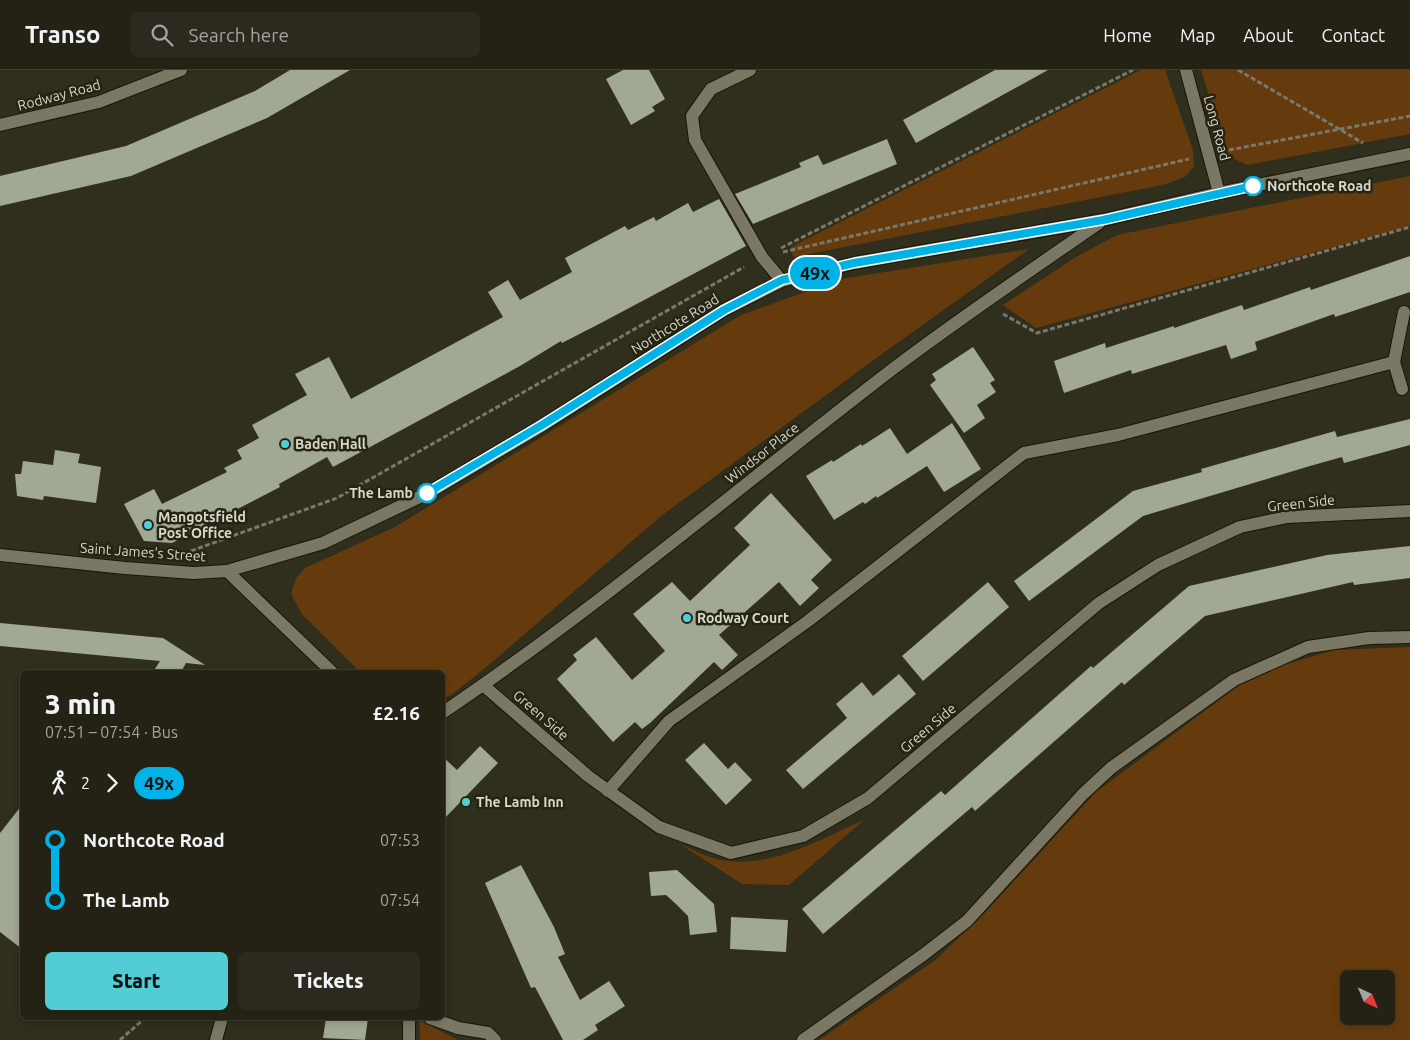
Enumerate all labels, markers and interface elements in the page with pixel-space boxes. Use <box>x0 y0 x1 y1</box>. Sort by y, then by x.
search box <box>130 12 480 57</box>
text: Transo <box>25 21 100 48</box>
icon: search <box>148 21 176 49</box>
text: Search here <box>188 24 289 46</box>
text: Home <box>1103 25 1152 45</box>
text: Map <box>1180 25 1215 45</box>
text: About <box>1243 25 1293 45</box>
text: Contact <box>1321 25 1385 45</box>
street label: Rodway Road <box>16 76 102 114</box>
street label: Long Road <box>1201 94 1233 162</box>
marker: Northcote Road <box>1243 176 1263 196</box>
place label: Northcote Road <box>1267 178 1371 194</box>
line badge: 49x <box>786 257 844 289</box>
text: 49x <box>800 263 830 283</box>
street label: Northcote Road <box>628 291 722 357</box>
street label: Windsor Place <box>722 419 802 487</box>
place label: Baden Hall <box>295 436 366 452</box>
marker: Baden Hall <box>279 438 291 450</box>
marker: The Lamb <box>417 483 437 503</box>
place label: The Lamb <box>349 485 413 501</box>
street label: Green Side <box>1266 491 1336 515</box>
place label: Mangotsfield Post Office <box>158 509 246 541</box>
marker: Mangotsfield Post Office <box>142 519 154 531</box>
street label: Saint James's Street <box>79 540 207 564</box>
place label: Rodway Court <box>697 610 789 626</box>
marker: Rodway Court <box>681 612 693 624</box>
street label: Green Side <box>510 687 572 743</box>
text: 3 min <box>45 688 116 719</box>
street label: Green Side <box>897 700 959 756</box>
text: £2.16 <box>372 702 420 724</box>
text: 07:51 – 07:54 · Bus <box>45 723 178 741</box>
icon: walk <box>45 769 73 797</box>
icon: forward <box>98 769 126 797</box>
text: 49x <box>144 773 174 793</box>
text: 2 <box>81 774 90 792</box>
place label: The Lamb Inn <box>476 794 564 810</box>
marker: The Lamb Inn <box>460 796 472 808</box>
text: Northcote Road <box>83 829 225 851</box>
text: 07:53 <box>380 831 420 849</box>
text: The Lamb <box>83 889 170 911</box>
text: 07:54 <box>380 891 420 909</box>
button: Start <box>45 952 228 1010</box>
button: Tickets <box>238 952 420 1010</box>
north arrow <box>1340 970 1395 1025</box>
map controls <box>1340 970 1395 1025</box>

